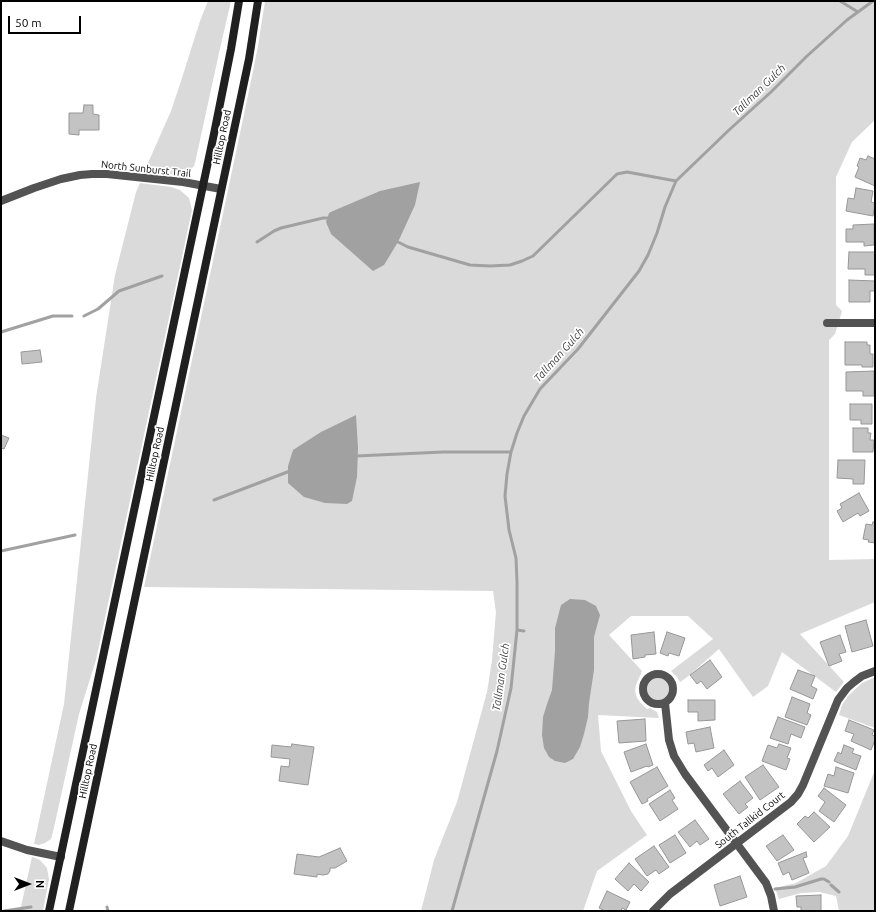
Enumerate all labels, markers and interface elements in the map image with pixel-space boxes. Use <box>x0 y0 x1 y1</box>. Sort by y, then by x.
scale bar <box>10 8 83 34</box>
text: 50 m <box>15 16 42 29</box>
water label: Tallman Gulch <box>730 61 788 119</box>
street label: Hilltop Road <box>210 109 234 165</box>
street label: North Sunburst Trail <box>100 158 192 180</box>
water label: Tallman Gulch <box>531 325 587 385</box>
street label: Hilltop Road <box>143 426 167 482</box>
water label: Tallman Gulch <box>490 642 512 712</box>
street label: Hilltop Road <box>76 743 100 799</box>
street label: South Tallkid Court <box>713 789 787 851</box>
north arrow <box>8 864 48 904</box>
text: N <box>34 880 46 888</box>

